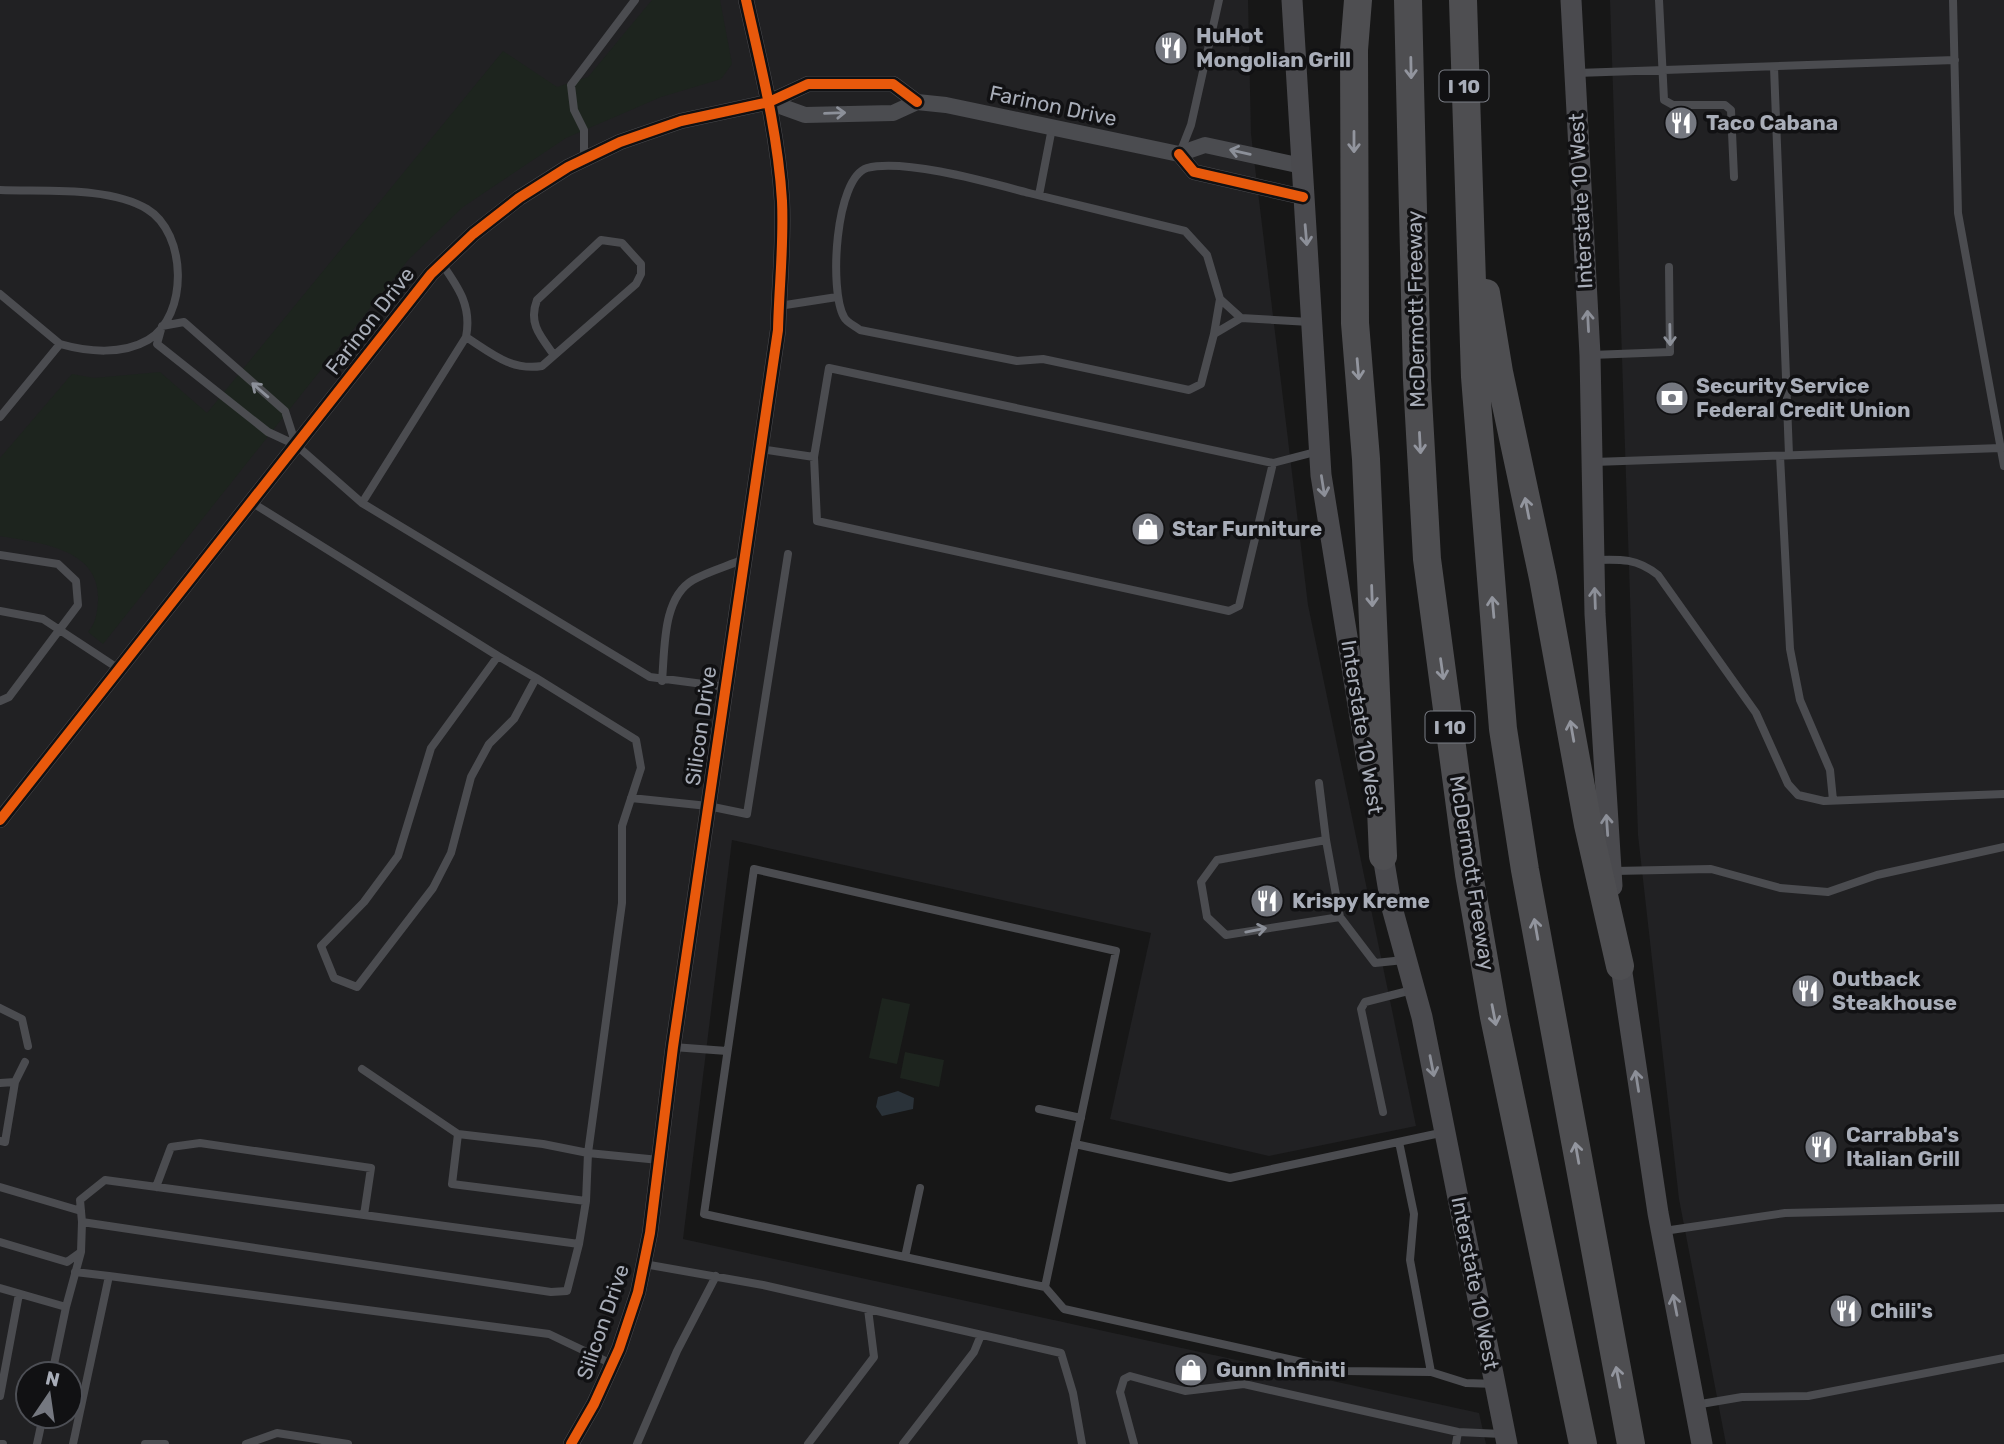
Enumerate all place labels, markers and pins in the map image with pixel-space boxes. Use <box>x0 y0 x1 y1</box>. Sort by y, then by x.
place label: HuHot Mongolian Grill <box>1196 23 1351 72</box>
restaurant icon: HuHot Mongolian Grill <box>1152 29 1190 67</box>
restaurant icon: Taco Cabana <box>1662 104 1700 142</box>
place label: Taco Cabana <box>1706 110 1838 135</box>
place label: Security Service Federal Credit Union <box>1696 373 1910 422</box>
bank icon: Security Service Federal Credit Union <box>1653 379 1691 417</box>
shop icon: Star Furniture <box>1129 510 1167 548</box>
place label: Star Furniture <box>1172 516 1322 541</box>
restaurant icon: Krispy Kreme <box>1248 882 1286 920</box>
place label: Krispy Kreme <box>1292 888 1430 913</box>
place label: Outback Steakhouse <box>1832 966 1957 1015</box>
restaurant icon: Outback Steakhouse <box>1789 972 1827 1010</box>
place label: Carrabba's Italian Grill <box>1846 1122 1960 1171</box>
restaurant icon: Carrabba's Italian Grill <box>1802 1128 1840 1166</box>
restaurant icon: Chili's <box>1827 1292 1865 1330</box>
place label: Chili's <box>1870 1298 1933 1323</box>
shop icon: Gunn Infiniti <box>1172 1351 1210 1389</box>
place label: Gunn Infiniti <box>1216 1357 1346 1382</box>

